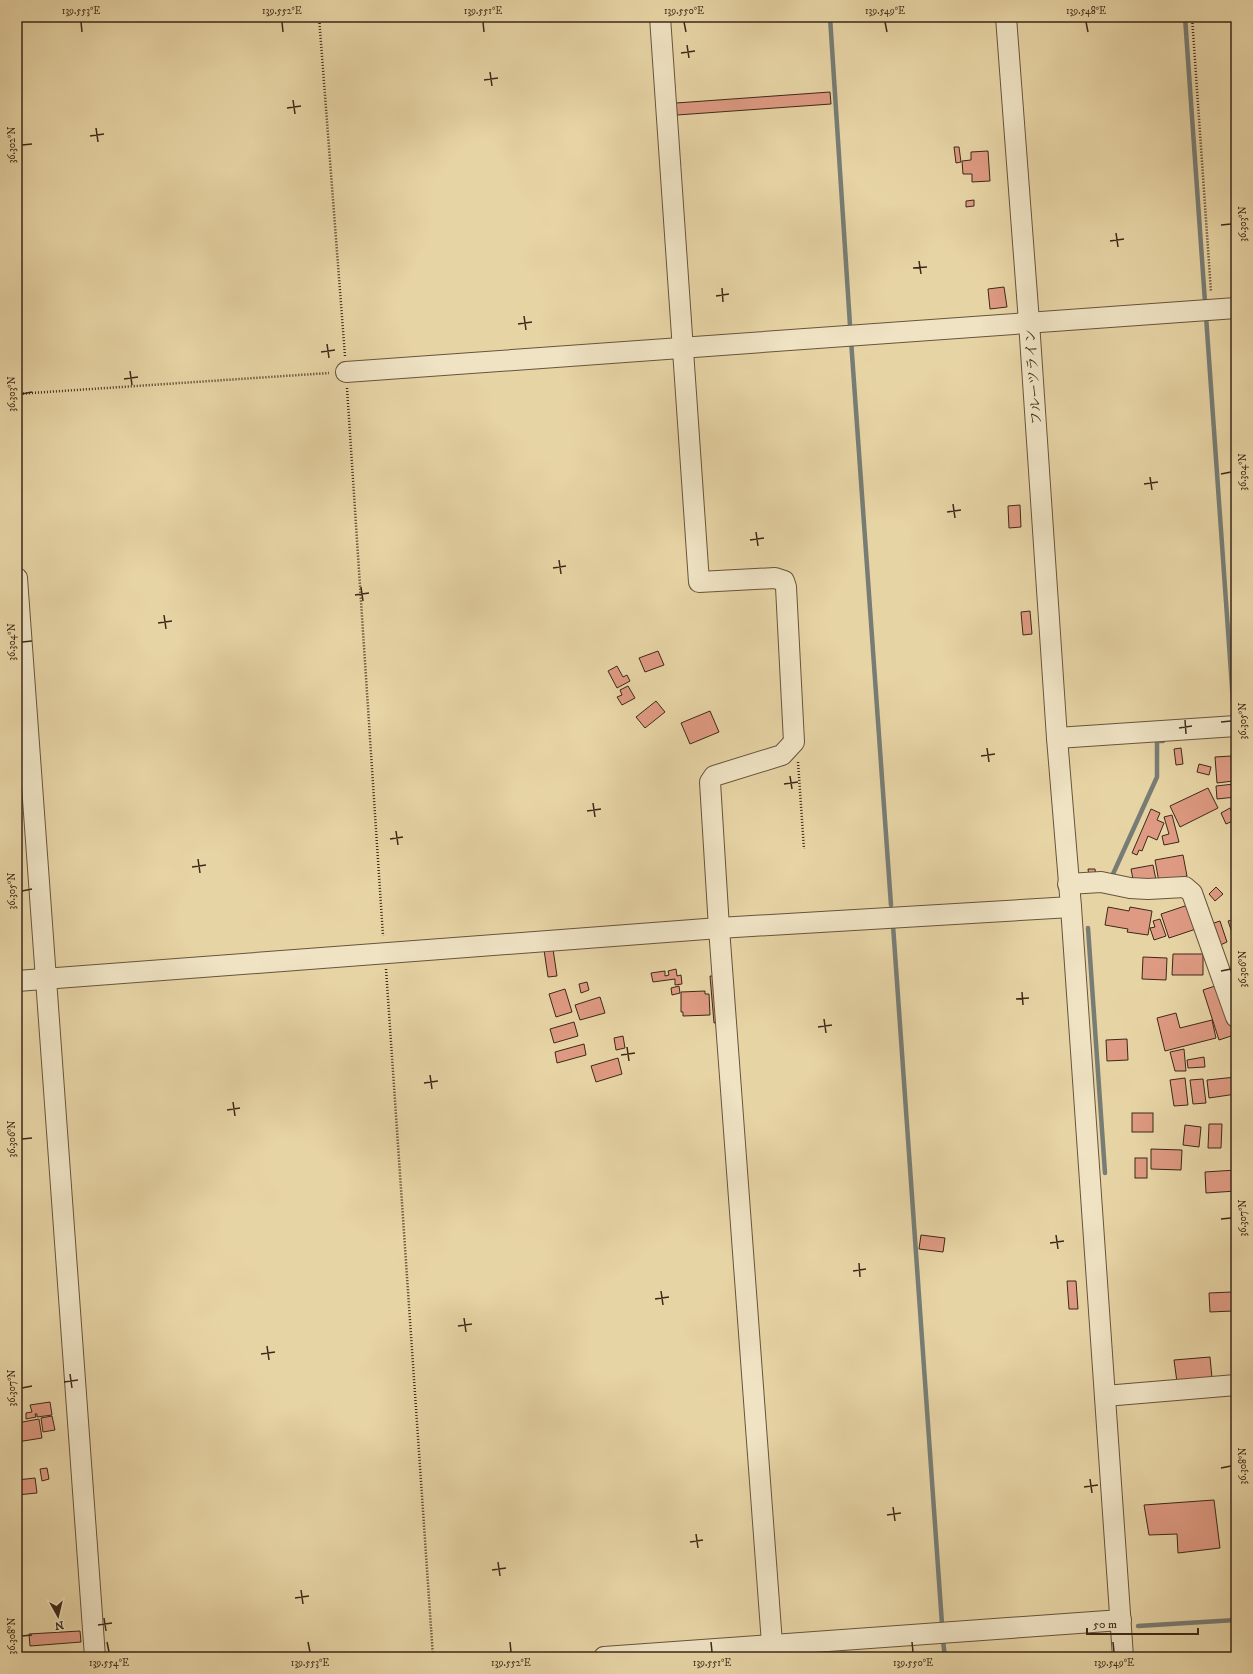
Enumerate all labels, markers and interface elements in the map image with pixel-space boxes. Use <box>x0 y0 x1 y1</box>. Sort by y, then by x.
text: 139.553°E <box>62 5 100 17</box>
text: 139.552°E <box>262 5 302 17</box>
text: 139.551°E <box>464 5 502 17</box>
text: 139.550°E <box>664 5 704 17</box>
text: 139.549°E <box>865 5 905 17</box>
text: 139.548°E <box>1066 5 1106 17</box>
text: 36.302°N <box>6 127 18 163</box>
text: 36.303°N <box>1237 206 1249 242</box>
street label: フルーツライン <box>1022 328 1046 426</box>
text: 36.303°N <box>6 376 18 412</box>
text: 36.304°N <box>1237 453 1249 491</box>
text: 36.304°N <box>6 623 18 661</box>
text: 36.305°N <box>1237 703 1249 739</box>
text: 36.305°N <box>6 873 18 909</box>
text: 36.306°N <box>1237 950 1249 988</box>
text: 36.306°N <box>6 1120 18 1158</box>
text: 36.307°N <box>1237 1199 1249 1237</box>
text: 36.307°N <box>6 1369 18 1407</box>
text: 36.308°N <box>1237 1448 1249 1484</box>
north arrow <box>38 1596 78 1636</box>
scale bar <box>1087 1610 1198 1636</box>
text: N <box>54 1617 65 1632</box>
text: 50 m <box>1093 1617 1117 1632</box>
text: 36.308°N <box>6 1618 18 1654</box>
text: 139.554°E <box>89 1657 129 1669</box>
text: 139.553°E <box>291 1657 329 1669</box>
text: 139.552°E <box>491 1657 531 1669</box>
text: 139.551°E <box>693 1657 731 1669</box>
text: 139.550°E <box>893 1657 933 1669</box>
text: 139.549°E <box>1094 1657 1134 1669</box>

